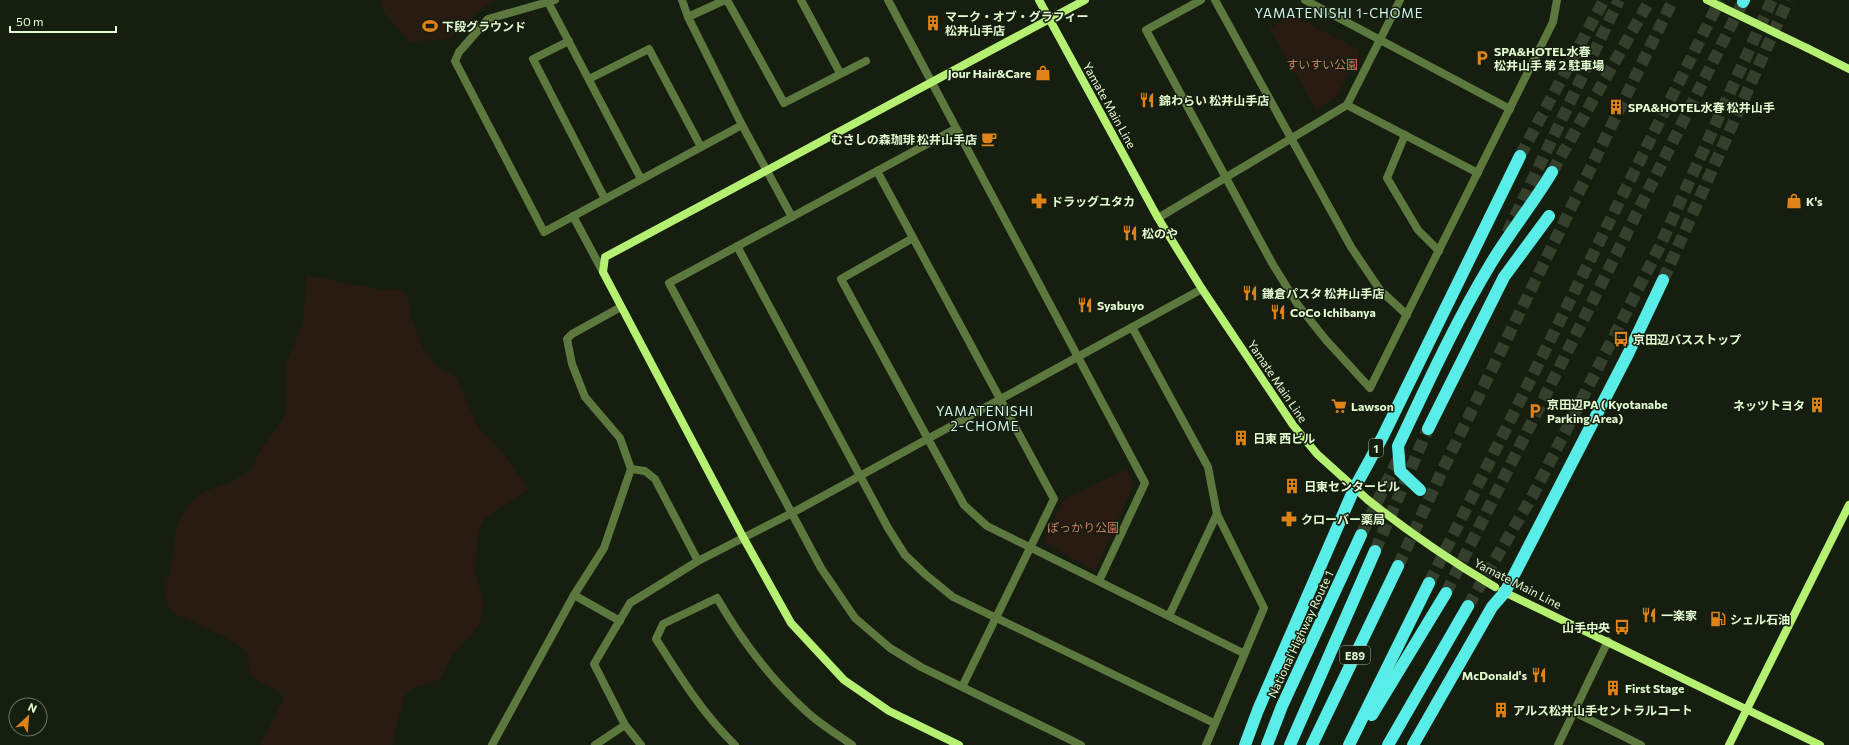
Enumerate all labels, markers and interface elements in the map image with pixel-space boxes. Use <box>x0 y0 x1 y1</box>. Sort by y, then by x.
district label: YAMATENISHI 1-CHOME <box>1255 5 1423 21</box>
scale bar <box>10 8 116 34</box>
place label: マーク・オブ・グラフィー 松井山手店 <box>945 9 1089 37</box>
text: 50 m <box>16 14 44 28</box>
building icon: マーク・オブ・グラフィー 松井山手店 <box>924 14 942 32</box>
sports icon: 下段グラウンド <box>421 17 439 35</box>
place label: 下段グラウンド <box>442 19 526 33</box>
place label: SPA&HOTEL水春 松井山手 第２駐車場 <box>1494 44 1604 72</box>
parking icon: SPA&HOTEL水春 松井山手 第２駐車場 <box>1473 49 1491 67</box>
park label: すいすい公園 <box>1286 57 1358 71</box>
street label: Yamate Main Line <box>1081 60 1139 150</box>
shop icon: Jour Hair&Care <box>1034 64 1052 82</box>
place label: Jour Hair&Care <box>948 66 1031 81</box>
restaurant icon: 錦わらい 松井山手店 <box>1138 91 1156 109</box>
place label: 錦わらい 松井山手店 <box>1158 93 1269 107</box>
building icon: SPA&HOTEL水春 松井山手 <box>1607 98 1625 116</box>
place label: SPA&HOTEL水春 松井山手 <box>1628 100 1775 114</box>
cafe icon: むさしの森珈琲 松井山手店 <box>980 130 998 148</box>
place label: むさしの森珈琲 松井山手店 <box>831 132 977 146</box>
pharmacy icon: ドラッグユタカ <box>1030 192 1048 210</box>
shop icon: K's <box>1785 192 1803 210</box>
place label: ドラッグユタカ <box>1051 194 1135 208</box>
place label: K's <box>1806 194 1823 208</box>
restaurant icon: 松のや <box>1121 224 1139 242</box>
place label: 松のや <box>1142 226 1178 240</box>
restaurant icon: 鎌倉パスタ 松井山手店 <box>1241 284 1259 302</box>
place label: 鎌倉パスタ 松井山手店 <box>1262 286 1384 300</box>
restaurant icon: Syabuyo <box>1076 296 1094 314</box>
place label: Syabuyo <box>1097 298 1144 312</box>
restaurant icon: CoCo Ichibanya <box>1269 303 1287 321</box>
place label: CoCo Ichibanya <box>1290 305 1376 319</box>
bus stop icon: 京田辺バスストップ <box>1612 330 1630 348</box>
place label: 京田辺バスストップ <box>1633 332 1741 346</box>
street label: Yamate Main Line <box>1245 337 1311 425</box>
building icon: ネッツトヨタ <box>1808 396 1826 414</box>
supermarket icon: Lawson <box>1330 397 1348 415</box>
place label: 京田辺PA ( Kyotanabe Parking Area) <box>1547 397 1668 425</box>
place label: ネッツトヨタ <box>1733 398 1805 412</box>
place label: Lawson <box>1351 399 1394 413</box>
parking icon: 京田辺PA ( Kyotanabe Parking Area) <box>1526 402 1544 420</box>
district label: YAMATENISHI 2-CHOME <box>936 403 1034 434</box>
building icon: 日東 西ビル <box>1232 429 1250 447</box>
place label: 日東 西ビル <box>1253 431 1315 445</box>
road number: 1 <box>1369 439 1383 457</box>
building icon: 日東センタービル <box>1283 477 1301 495</box>
place label: 日東センタービル <box>1304 479 1400 493</box>
pharmacy icon: クローバー薬局 <box>1280 510 1298 528</box>
place label: クローバー薬局 <box>1301 512 1385 526</box>
park label: ぽっかり公園 <box>1047 520 1119 534</box>
street label: Yamate Main Line <box>1472 555 1564 611</box>
street label: National Highway Route 1 <box>1264 568 1336 700</box>
restaurant icon: 一楽家 <box>1640 606 1658 624</box>
place label: 一楽家 <box>1661 608 1697 622</box>
fuel station icon: シェル石油 <box>1709 610 1727 628</box>
place label: シェル石油 <box>1730 612 1790 626</box>
bus stop icon: 山手中央 <box>1613 618 1631 636</box>
place label: 山手中央 <box>1562 620 1610 634</box>
road number: E89 <box>1340 646 1370 664</box>
restaurant icon: McDonald's <box>1530 666 1548 684</box>
place label: McDonald's <box>1462 668 1527 682</box>
building icon: First Stage <box>1604 679 1622 697</box>
place label: First Stage <box>1625 681 1684 695</box>
north arrow <box>8 697 48 737</box>
text: N <box>26 700 39 715</box>
building icon: アルス松井山手セントラルコート <box>1492 701 1510 719</box>
place label: アルス松井山手セントラルコート <box>1513 703 1693 717</box>

